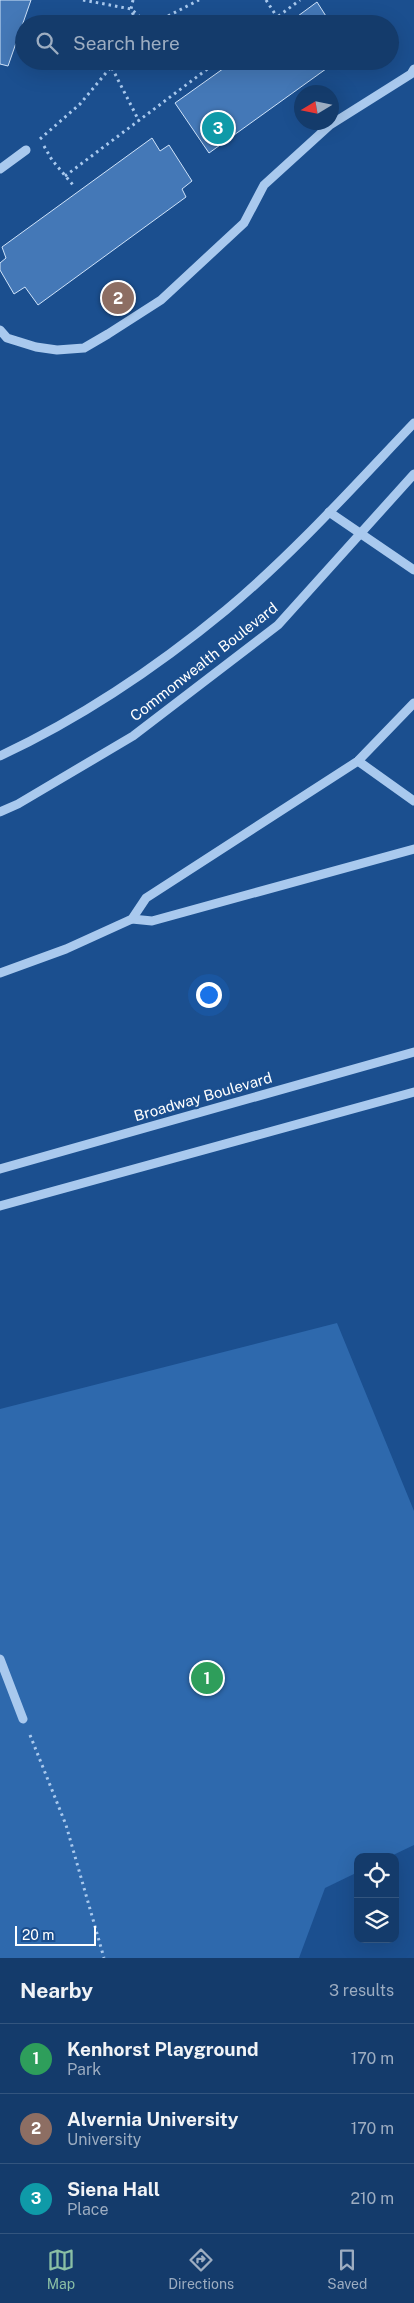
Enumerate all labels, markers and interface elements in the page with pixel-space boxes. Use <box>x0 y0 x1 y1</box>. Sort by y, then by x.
search box <box>15 15 399 70</box>
icon: search <box>33 29 61 57</box>
text: Search here <box>73 32 180 54</box>
north arrow <box>294 85 339 130</box>
pin: 3 <box>202 109 234 147</box>
pin: 2 <box>102 279 134 317</box>
street label: Commonwealth Boulevard <box>127 599 281 724</box>
your location <box>196 982 222 1008</box>
street label: Broadway Boulevard <box>132 1069 274 1124</box>
pin: 1 <box>191 1659 223 1697</box>
map controls <box>354 1853 399 1943</box>
button: locate <box>354 1853 399 1898</box>
button: layers <box>354 1898 399 1943</box>
scale bar <box>15 1923 96 1946</box>
text: 20 m <box>22 1927 54 1943</box>
text: Nearby <box>20 1978 93 2003</box>
text: 3 results <box>329 1981 394 2000</box>
text: Kenhorst Playground <box>67 2038 259 2060</box>
text: 1 <box>33 2049 39 2068</box>
text: 170 m <box>351 2049 394 2068</box>
text: Park <box>67 2060 101 2079</box>
text: Alvernia University <box>67 2108 239 2130</box>
text: 2 <box>31 2119 41 2138</box>
text: 170 m <box>351 2119 394 2138</box>
text: University <box>67 2130 141 2149</box>
text: Siena Hall <box>67 2178 160 2200</box>
text: 3 <box>31 2189 41 2208</box>
text: 210 m <box>350 2189 394 2208</box>
text: Place <box>67 2200 109 2219</box>
tab: Map <box>47 2246 75 2292</box>
tab: Directions <box>168 2246 234 2292</box>
tab: Saved <box>327 2246 367 2292</box>

